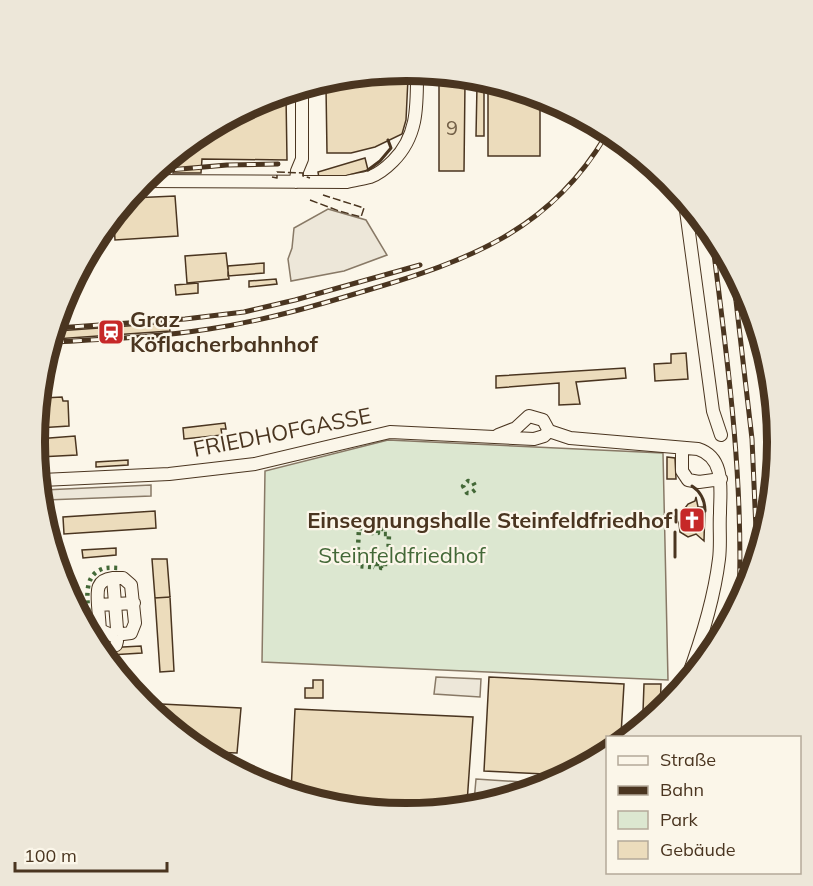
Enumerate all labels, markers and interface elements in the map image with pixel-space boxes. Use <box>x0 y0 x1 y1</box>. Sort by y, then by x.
house number: 9 <box>446 115 458 140</box>
place label: Graz Köflacherbahnhof <box>130 305 319 358</box>
station icon: Graz Köflacherbahnhof <box>96 317 126 347</box>
street label: FRIEDHOFGASSE <box>191 401 373 463</box>
church icon: Einsegnungshalle Steinfeldfriedhof <box>677 505 707 535</box>
place label: Einsegnungshalle Steinfeldfriedhof <box>307 506 673 534</box>
park label: Steinfeldfriedhof <box>318 541 486 569</box>
legend <box>606 736 801 874</box>
text: Straße <box>660 748 716 771</box>
text: Bahn <box>660 778 704 801</box>
text: Park <box>660 808 699 831</box>
scale bar <box>15 835 166 873</box>
text: Gebäude <box>660 838 736 861</box>
text: 100 m <box>24 844 77 867</box>

